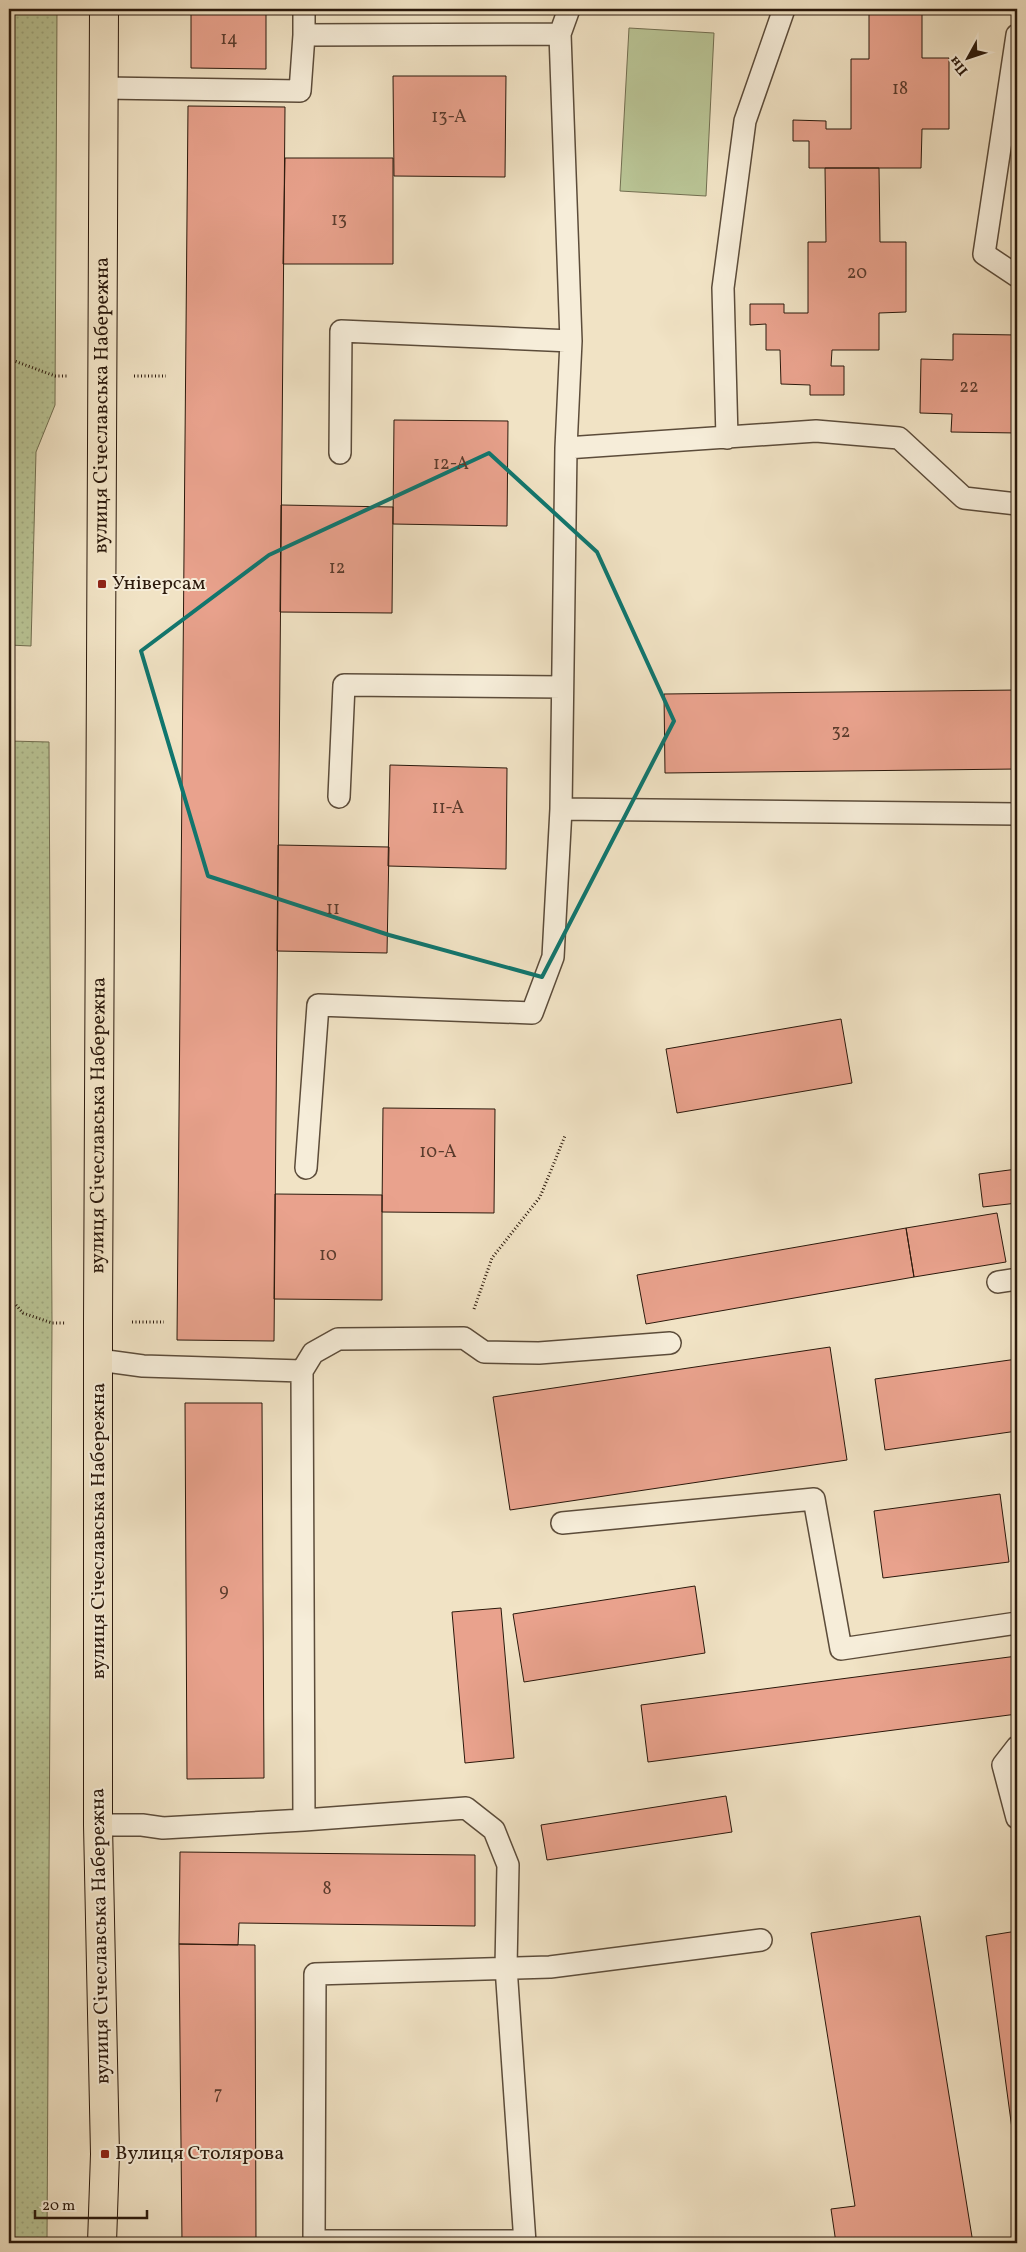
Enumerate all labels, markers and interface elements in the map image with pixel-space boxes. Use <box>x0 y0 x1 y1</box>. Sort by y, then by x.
house number: 14 <box>220 27 238 52</box>
north arrow <box>944 32 994 82</box>
text: Пн <box>946 52 973 79</box>
house number: 18 <box>892 77 908 102</box>
house number: 13-А <box>431 105 467 130</box>
house number: 13 <box>331 208 347 233</box>
street label: вулиця Січеславська Набережна <box>88 257 117 553</box>
house number: 20 <box>847 261 867 286</box>
house number: 22 <box>959 375 979 400</box>
house number: 12-А <box>433 452 469 477</box>
house number: 12 <box>329 556 345 581</box>
place label: Універсам <box>112 570 206 598</box>
marker: Універсам <box>96 578 108 590</box>
house number: 32 <box>832 720 850 745</box>
house number: 11-А <box>432 796 465 821</box>
house number: 11 <box>326 897 340 922</box>
street label: вулиця Січеславська Набережна <box>84 977 114 1273</box>
house number: 10-А <box>419 1140 457 1165</box>
house number: 10 <box>319 1243 337 1268</box>
street label: вулиця Січеславська Набережна <box>85 1383 113 1679</box>
house number: 9 <box>219 1579 229 1604</box>
street label: вулиця Січеславська Набережна <box>84 1788 118 2084</box>
house number: 8 <box>322 1877 332 1902</box>
house number: 7 <box>214 2082 222 2107</box>
place label: Вулиця Столярова <box>115 2140 284 2168</box>
marker: Вулиця Столярова <box>99 2148 111 2160</box>
scale bar <box>35 2187 148 2219</box>
text: 20 m <box>42 2196 75 2217</box>

